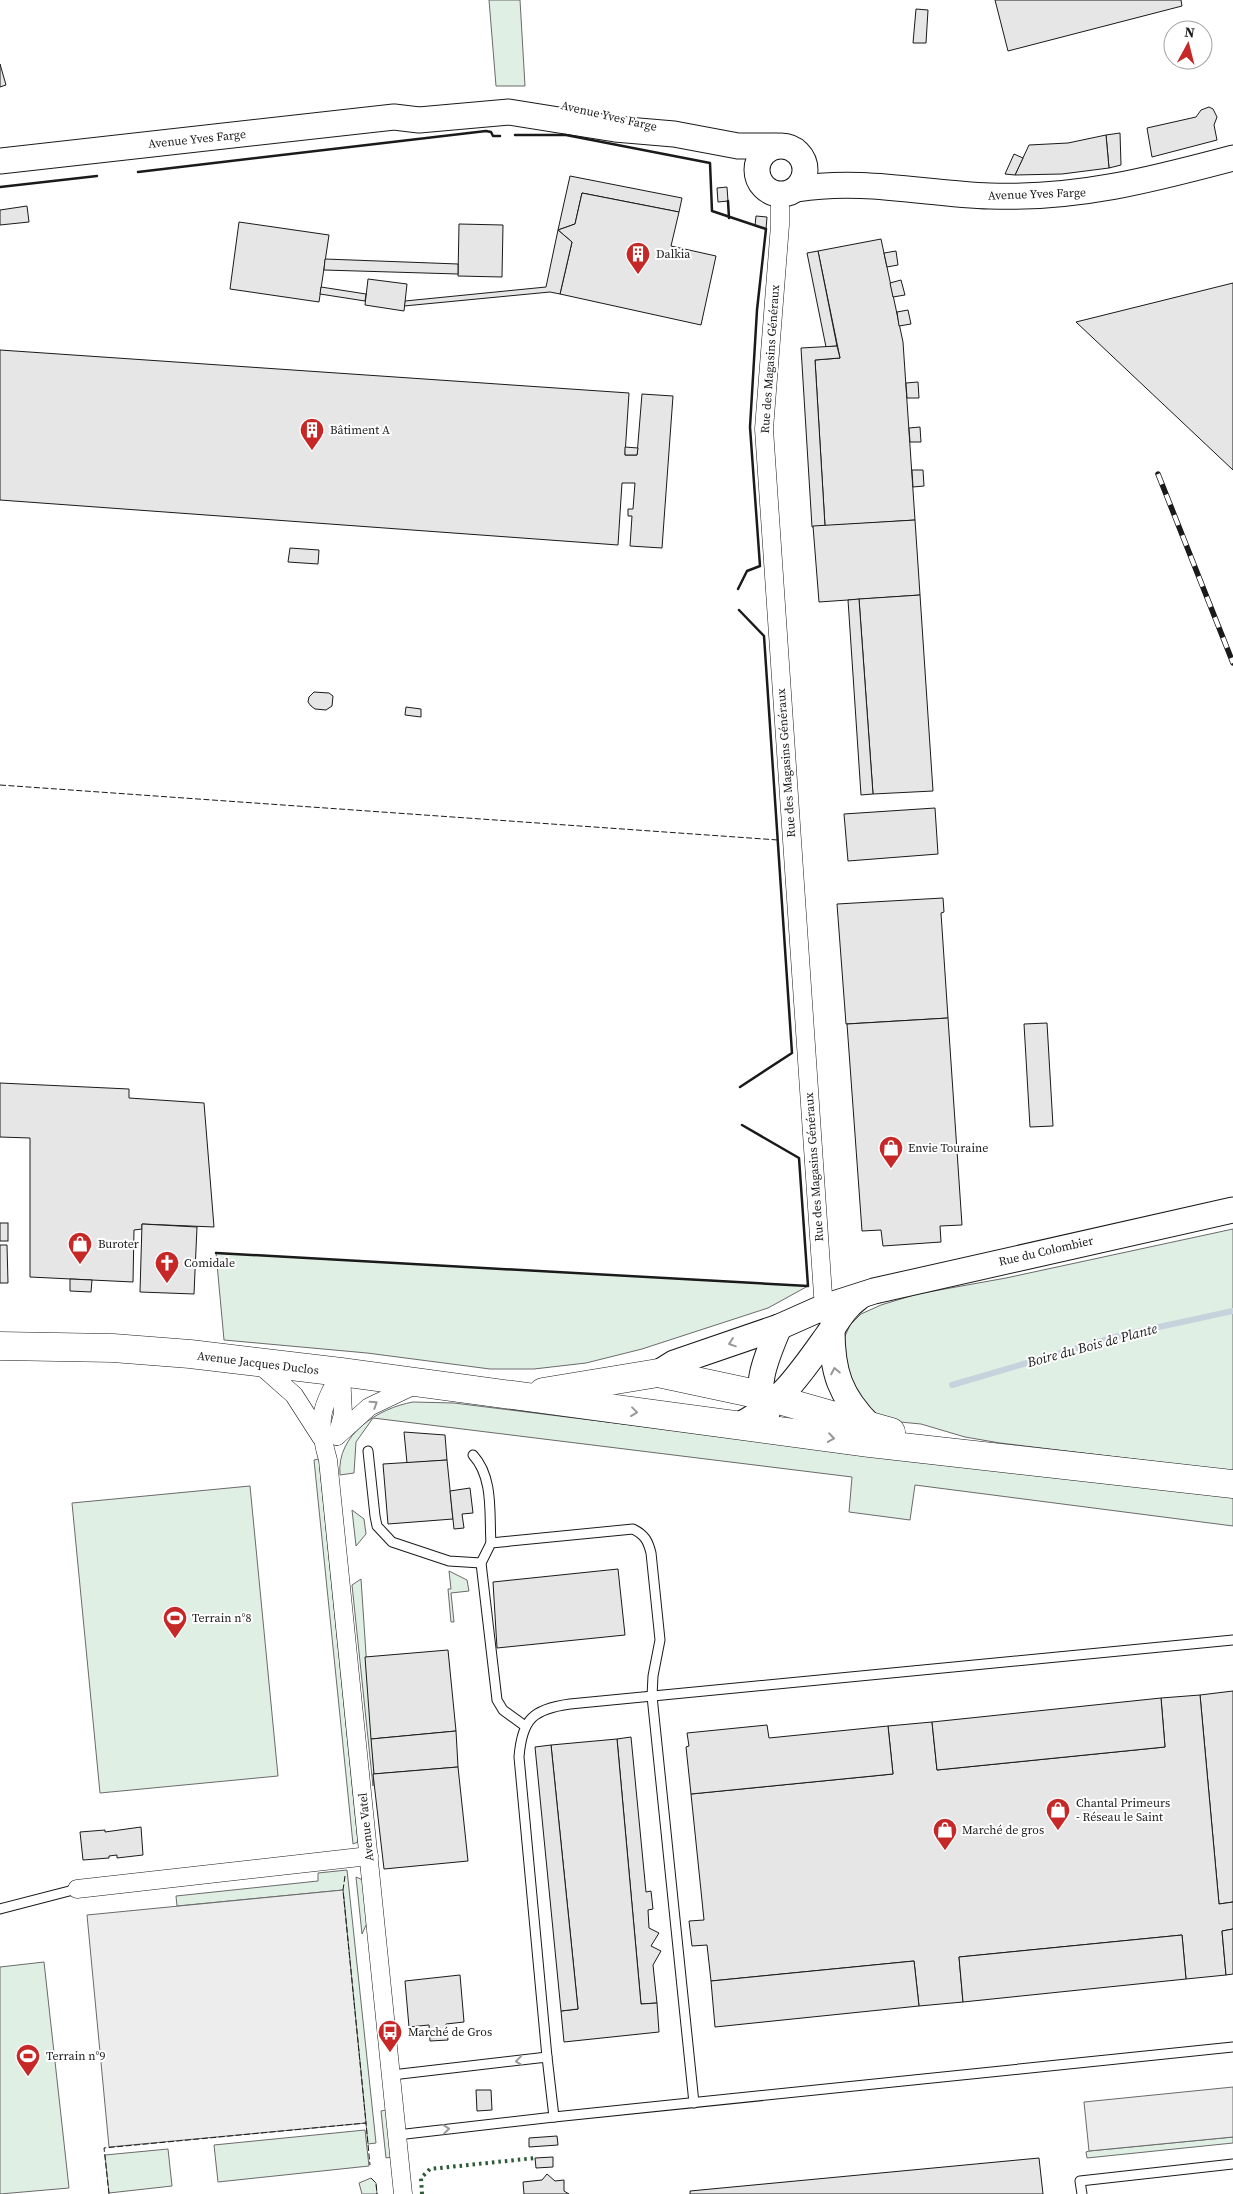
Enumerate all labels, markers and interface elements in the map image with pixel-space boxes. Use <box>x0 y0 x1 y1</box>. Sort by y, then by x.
north arrow <box>1163 20 1213 70</box>
text: N <box>1183 22 1196 43</box>
street label: Avenue Yves Farge <box>559 97 659 135</box>
street label: Avenue Yves Farge <box>147 126 247 152</box>
street label: Avenue Yves Farge <box>988 184 1086 204</box>
building icon: Dalkia <box>625 241 651 275</box>
place label: Dalkia <box>656 246 691 262</box>
street label: Rue des Magasins Généraux <box>757 283 783 434</box>
building icon: Bâtiment A <box>299 417 325 451</box>
place label: Bâtiment A <box>330 422 390 438</box>
street label: Rue des Magasins Généraux <box>773 687 799 838</box>
street label: Rue des Magasins Généraux <box>801 1091 827 1242</box>
shop icon: Envie Touraine <box>878 1135 904 1169</box>
place label: Envie Touraine <box>908 1140 988 1156</box>
shop icon: Buroter <box>67 1231 93 1265</box>
street label: Rue du Colombier <box>997 1232 1095 1270</box>
place label: Buroter <box>98 1236 139 1252</box>
church icon: Comidale <box>154 1250 180 1284</box>
place label: Comidale <box>184 1255 235 1271</box>
water label: Boire du Bois de Plante <box>1024 1318 1159 1372</box>
one-way arrow <box>729 1337 737 1347</box>
street label: Avenue Jacques Duclos <box>196 1348 320 1378</box>
one-way arrow <box>831 1367 841 1376</box>
one-way arrow <box>368 1401 377 1410</box>
one-way arrow <box>630 1406 638 1417</box>
one-way arrow <box>827 1432 835 1443</box>
sports icon: Terrain n°8 <box>162 1605 188 1639</box>
place label: Terrain n°8 <box>192 1610 252 1626</box>
street label: Avenue Vatel <box>354 1792 378 1862</box>
place label: Chantal Primeurs - Réseau le Saint <box>1076 1795 1170 1825</box>
shop icon: Chantal Primeurs - Réseau le Saint <box>1045 1797 1071 1831</box>
shop icon: Marché de gros <box>932 1817 958 1851</box>
place label: Marché de gros <box>962 1822 1044 1838</box>
bus stop icon: Marché de Gros <box>377 2019 403 2053</box>
place label: Marché de Gros <box>408 2024 492 2040</box>
sports icon: Terrain n°9 <box>15 2043 41 2077</box>
place label: Terrain n°9 <box>46 2048 106 2064</box>
one-way arrow <box>515 2055 523 2066</box>
one-way arrow <box>442 2124 450 2135</box>

